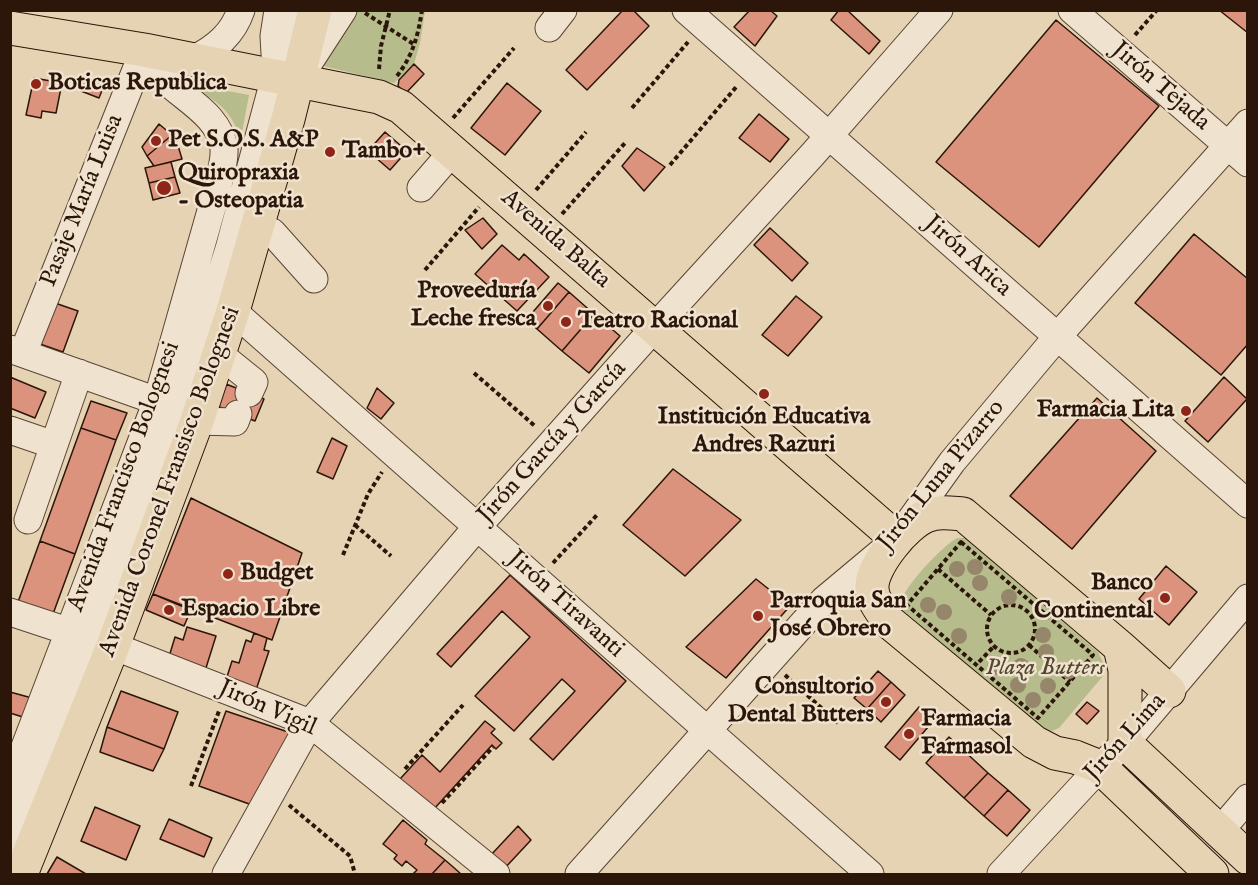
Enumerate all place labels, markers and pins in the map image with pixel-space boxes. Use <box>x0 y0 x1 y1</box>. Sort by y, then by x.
place label: Boticas Republica <box>48 70 227 98</box>
marker: Boticas Republica <box>29 77 43 91</box>
place label: Pet S.O.S. A&P <box>168 127 318 155</box>
marker: Pet S.O.S. A&P <box>149 134 163 148</box>
place label: Tambo+ <box>342 138 426 166</box>
marker: Tambo+ <box>323 145 337 159</box>
place label: Quiropraxia - Osteopatia <box>178 160 303 216</box>
marker: Quiropraxia - Osteopatia <box>155 179 173 197</box>
place label: Proveeduría Leche fresca <box>411 278 536 334</box>
marker: Proveeduría Leche fresca <box>541 299 555 313</box>
place label: Teatro Racional <box>578 308 738 336</box>
marker: Teatro Racional <box>559 315 573 329</box>
marker: Institución Educativa Andres Razuri <box>757 387 771 401</box>
place label: Farmacia Lita <box>1037 397 1174 425</box>
place label: Institución Educativa Andres Razuri <box>658 404 870 460</box>
marker: Farmacia Lita <box>1179 404 1193 418</box>
place label: Budget <box>240 560 313 588</box>
marker: Budget <box>221 567 235 581</box>
place label: Banco Continental <box>1034 570 1153 626</box>
place label: Parroquia San José Obrero <box>770 588 906 644</box>
marker: Banco Continental <box>1158 591 1172 605</box>
place label: Espacio Libre <box>181 596 320 624</box>
marker: Espacio Libre <box>162 603 176 617</box>
marker: Parroquia San José Obrero <box>751 609 765 623</box>
place label: Consultorio Dental Butters <box>728 674 874 730</box>
marker: Consultorio Dental Butters <box>879 695 893 709</box>
place label: Farmacia Farmasol <box>921 706 1012 762</box>
marker: Farmacia Farmasol <box>902 727 916 741</box>

